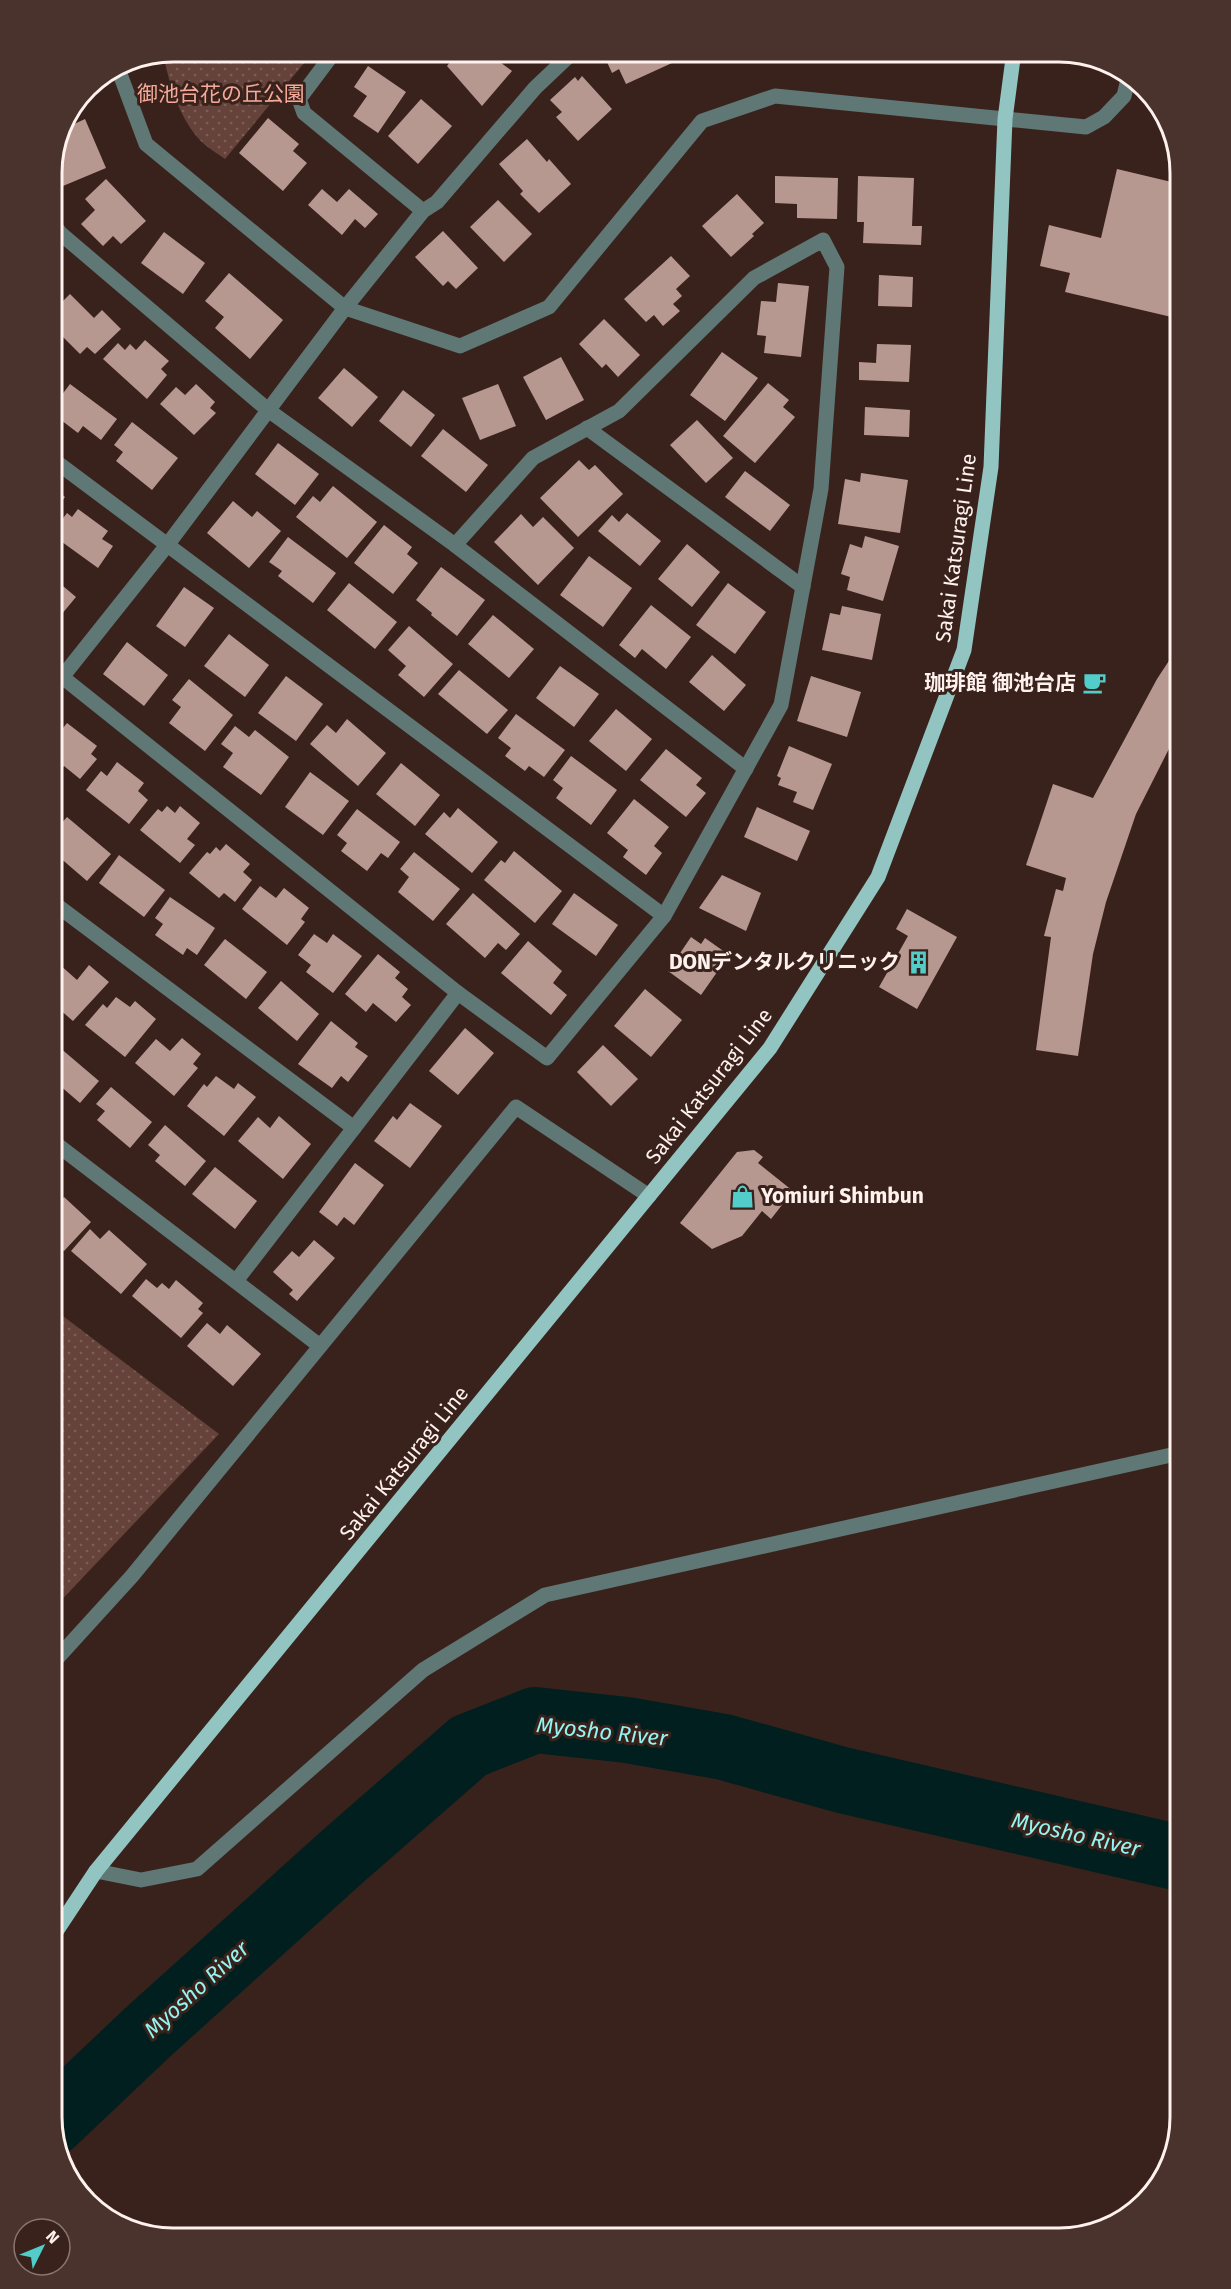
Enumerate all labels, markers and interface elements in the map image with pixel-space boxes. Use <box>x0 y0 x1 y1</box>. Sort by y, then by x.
park label: 御池台花の丘公園 <box>137 81 305 107</box>
street label: Sakai Katsuragi Line <box>930 452 982 644</box>
place label: 珈琲館 御池台店 <box>924 670 1076 696</box>
cafe icon: 珈琲館 御池台店 <box>1081 670 1107 696</box>
place label: DONデンタルクリニック <box>669 949 900 975</box>
building icon: DONデンタルクリニック <box>905 949 931 975</box>
street label: Sakai Katsuragi Line <box>640 1003 778 1169</box>
shop icon: Yomiuri Shimbun <box>730 1183 756 1209</box>
place label: Yomiuri Shimbun <box>760 1183 924 1209</box>
street label: Sakai Katsuragi Line <box>334 1381 474 1545</box>
water label: Myosho River <box>535 1711 669 1752</box>
water label: Myosho River <box>1009 1807 1143 1863</box>
water label: Myosho River <box>139 1935 255 2043</box>
north arrow <box>12 2217 72 2277</box>
text: N <box>42 2227 63 2247</box>

